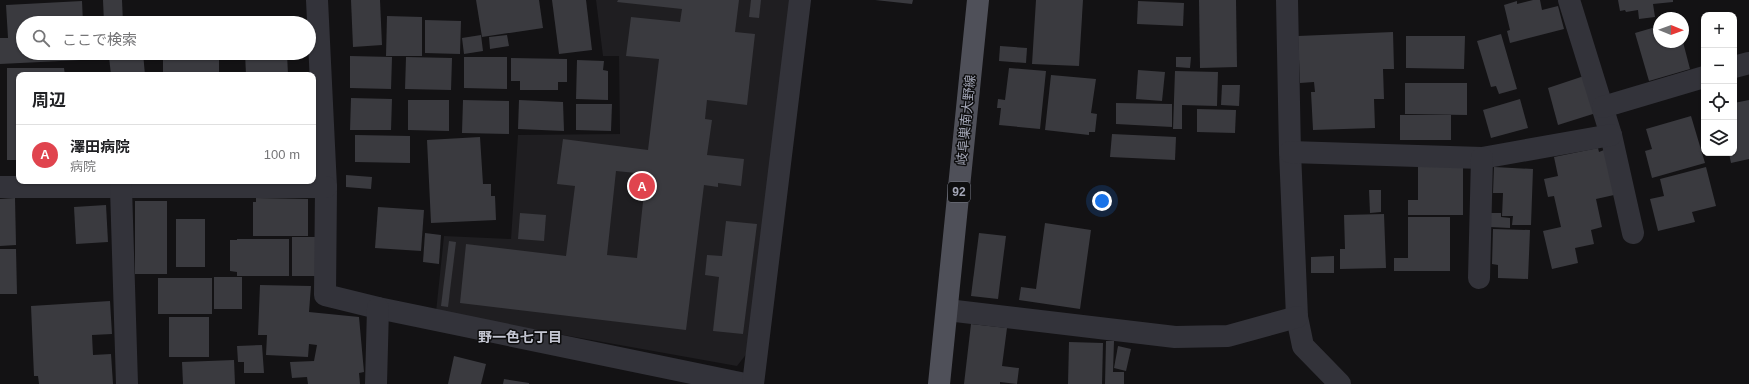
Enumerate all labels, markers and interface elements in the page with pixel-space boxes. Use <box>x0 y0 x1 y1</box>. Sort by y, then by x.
north arrow <box>1653 12 1689 48</box>
map controls <box>1701 12 1737 156</box>
button: + <box>1701 12 1737 48</box>
search box <box>16 16 316 60</box>
icon: search <box>30 27 52 49</box>
text: ここで検索 <box>62 31 137 48</box>
button: − <box>1701 48 1737 84</box>
street label: 岐阜巣南大野線 <box>954 74 978 166</box>
button: locate <box>1701 84 1737 120</box>
text: 周辺 <box>32 91 66 110</box>
button: layers <box>1701 120 1737 156</box>
text: 澤田病院 <box>70 138 130 155</box>
text: A <box>40 147 50 162</box>
text: 100 m <box>264 147 300 162</box>
text: 病院 <box>70 159 96 174</box>
pin: A <box>629 171 655 201</box>
road number: 92 <box>948 182 970 202</box>
your location <box>1092 191 1112 211</box>
district label: 野一色七丁目 <box>478 329 562 345</box>

